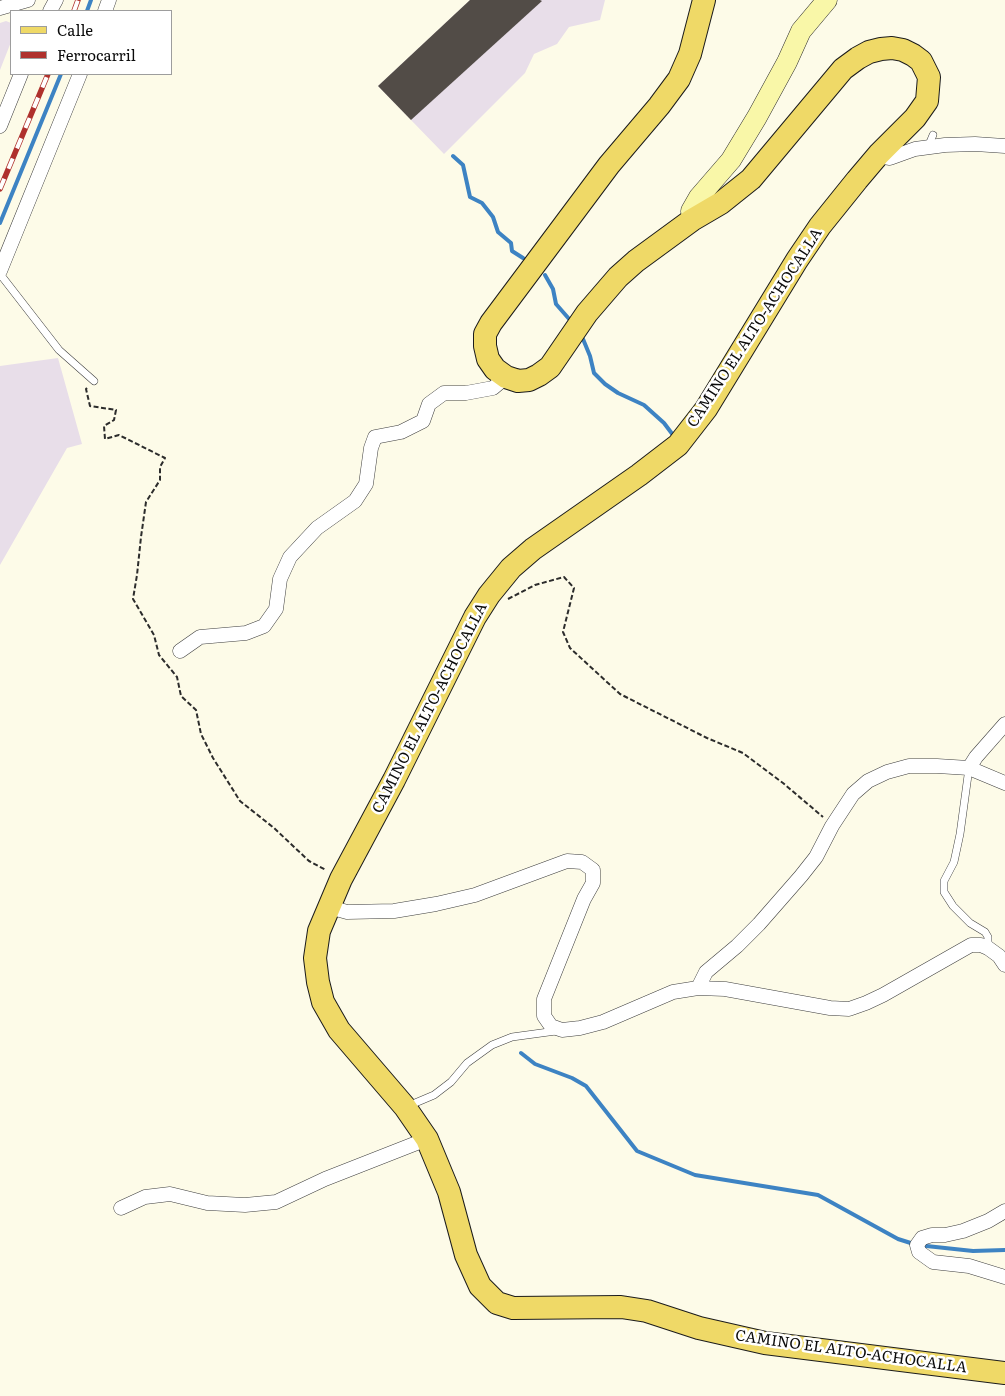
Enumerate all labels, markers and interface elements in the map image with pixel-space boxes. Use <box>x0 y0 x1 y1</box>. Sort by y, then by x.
legend <box>10 10 172 75</box>
text: Calle <box>57 18 93 41</box>
text: Ferrocarril <box>57 43 136 66</box>
street label: CAMINO EL ALTO-ACHOCALLA <box>684 225 826 431</box>
street label: CAMINO EL ALTO-ACHOCALLA <box>369 600 491 816</box>
street label: CAMINO EL ALTO-ACHOCALLA <box>734 1327 968 1377</box>

